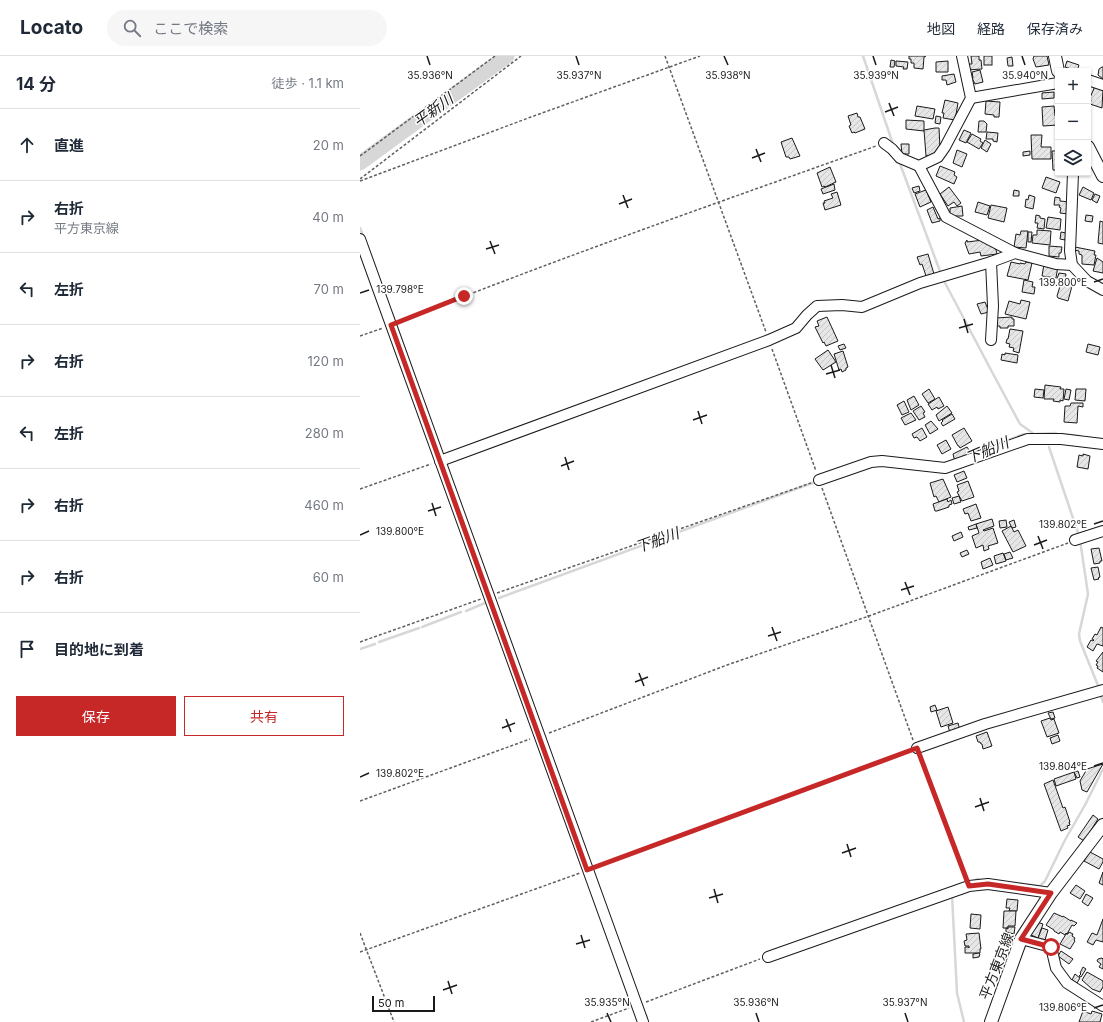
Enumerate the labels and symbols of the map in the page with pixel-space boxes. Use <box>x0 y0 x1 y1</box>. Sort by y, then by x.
text: 35.936°N <box>407 69 453 81</box>
text: 35.937°N <box>557 69 601 81</box>
text: 35.938°N <box>705 69 751 81</box>
text: 35.939°N <box>853 69 899 81</box>
text: 35.940°N <box>1002 69 1048 81</box>
water label: 平新川 <box>409 88 458 131</box>
text: 139.800°E <box>1039 276 1087 288</box>
text: 139.798°E <box>376 283 424 295</box>
route end <box>455 287 473 305</box>
water label: 下船川 <box>963 432 1013 468</box>
text: 139.802°E <box>1039 518 1087 530</box>
water label: 下船川 <box>633 523 683 557</box>
text: 139.800°E <box>376 525 424 537</box>
text: 139.804°E <box>1039 760 1087 772</box>
text: 139.802°E <box>376 767 424 779</box>
street label: 平方東京線 <box>976 930 1016 1002</box>
route start <box>1042 938 1060 956</box>
scale bar <box>372 994 435 1013</box>
text: 35.935°N <box>584 996 630 1008</box>
text: 35.936°N <box>733 996 779 1008</box>
text: 35.937°N <box>883 996 927 1008</box>
text: 139.806°E <box>1039 1001 1087 1013</box>

